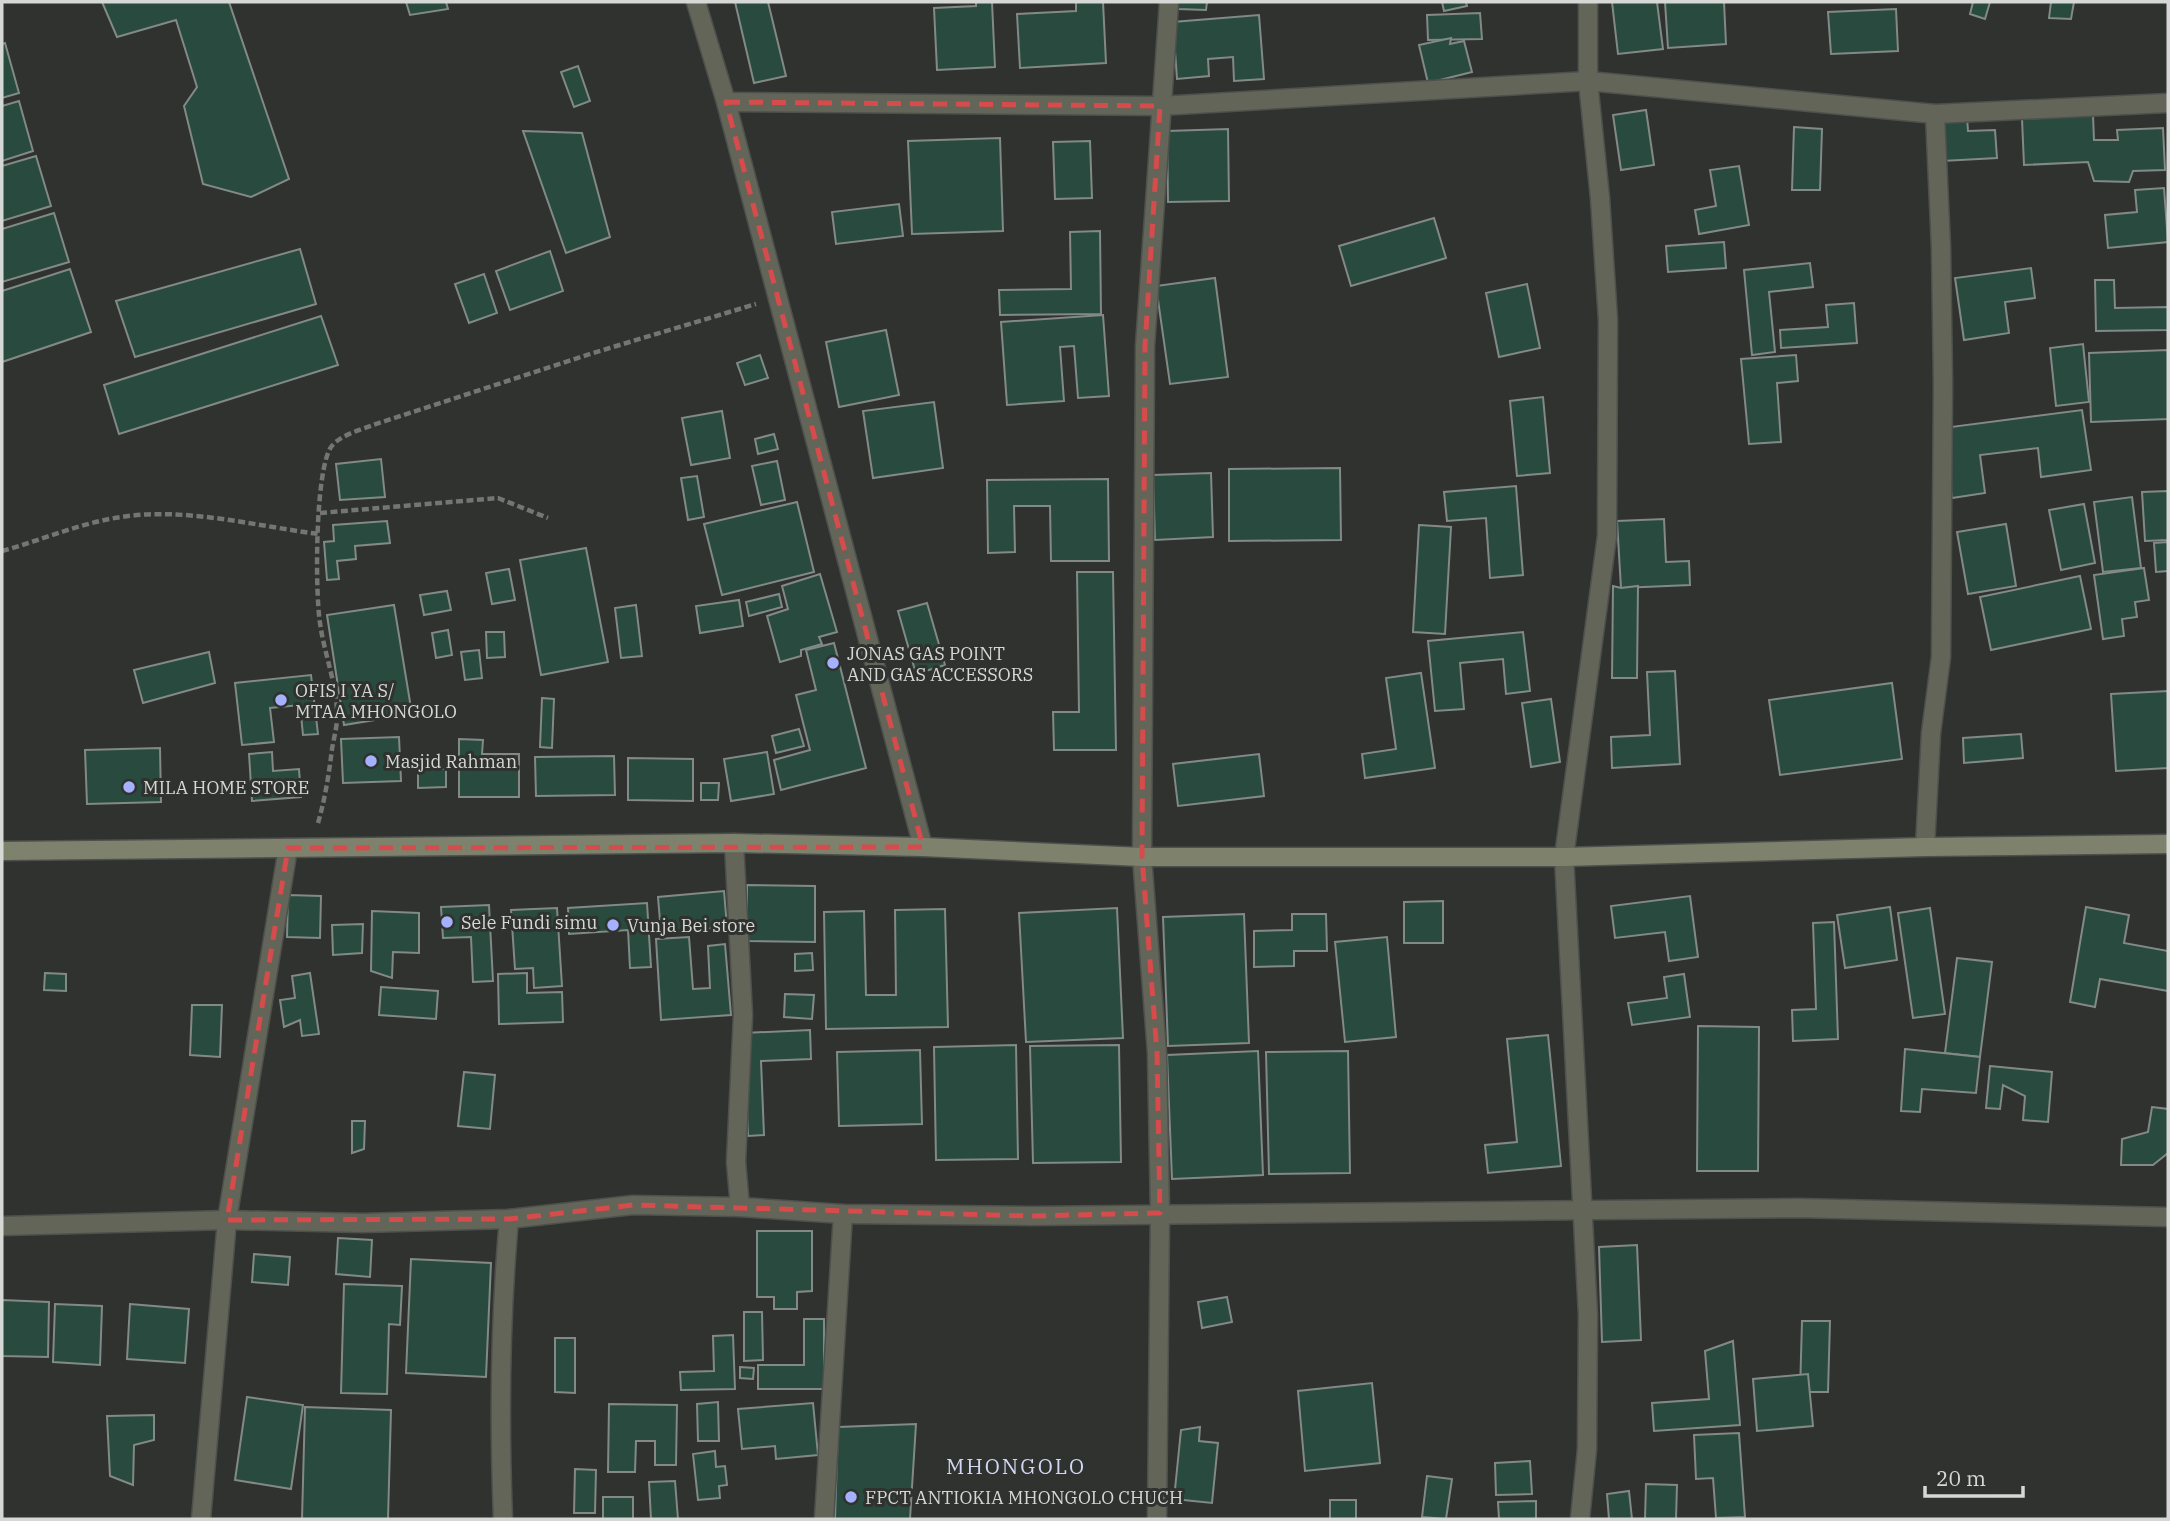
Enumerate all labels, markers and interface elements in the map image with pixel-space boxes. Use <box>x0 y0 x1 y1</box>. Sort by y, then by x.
place label: JONAS GAS POINT AND GAS ACCESSORS <box>847 642 1033 686</box>
marker: JONAS GAS POINT AND GAS ACCESSORS <box>825 655 841 671</box>
place label: OFIS I YA S/ MTAA MHONGOLO <box>295 679 457 723</box>
marker: OFIS I YA S/ MTAA MHONGOLO <box>273 692 289 708</box>
place label: Masjid Rahman <box>385 750 517 773</box>
marker: Masjid Rahman <box>363 753 379 769</box>
place label: MILA HOME STORE <box>143 776 309 799</box>
marker: MILA HOME STORE <box>121 779 137 795</box>
place label: Sele Fundi simu <box>461 911 597 934</box>
marker: Sele Fundi simu <box>439 914 455 930</box>
place label: Vunja Bei store <box>627 914 755 937</box>
marker: Vunja Bei store <box>605 917 621 933</box>
district label: MHONGOLO <box>946 1452 1086 1480</box>
scale bar <box>1925 1454 2023 1498</box>
text: 20 m <box>1936 1464 1986 1492</box>
place label: FPCT ANTIOKIA MHONGOLO CHUCH <box>865 1486 1183 1509</box>
marker: FPCT ANTIOKIA MHONGOLO CHUCH <box>843 1489 859 1505</box>

